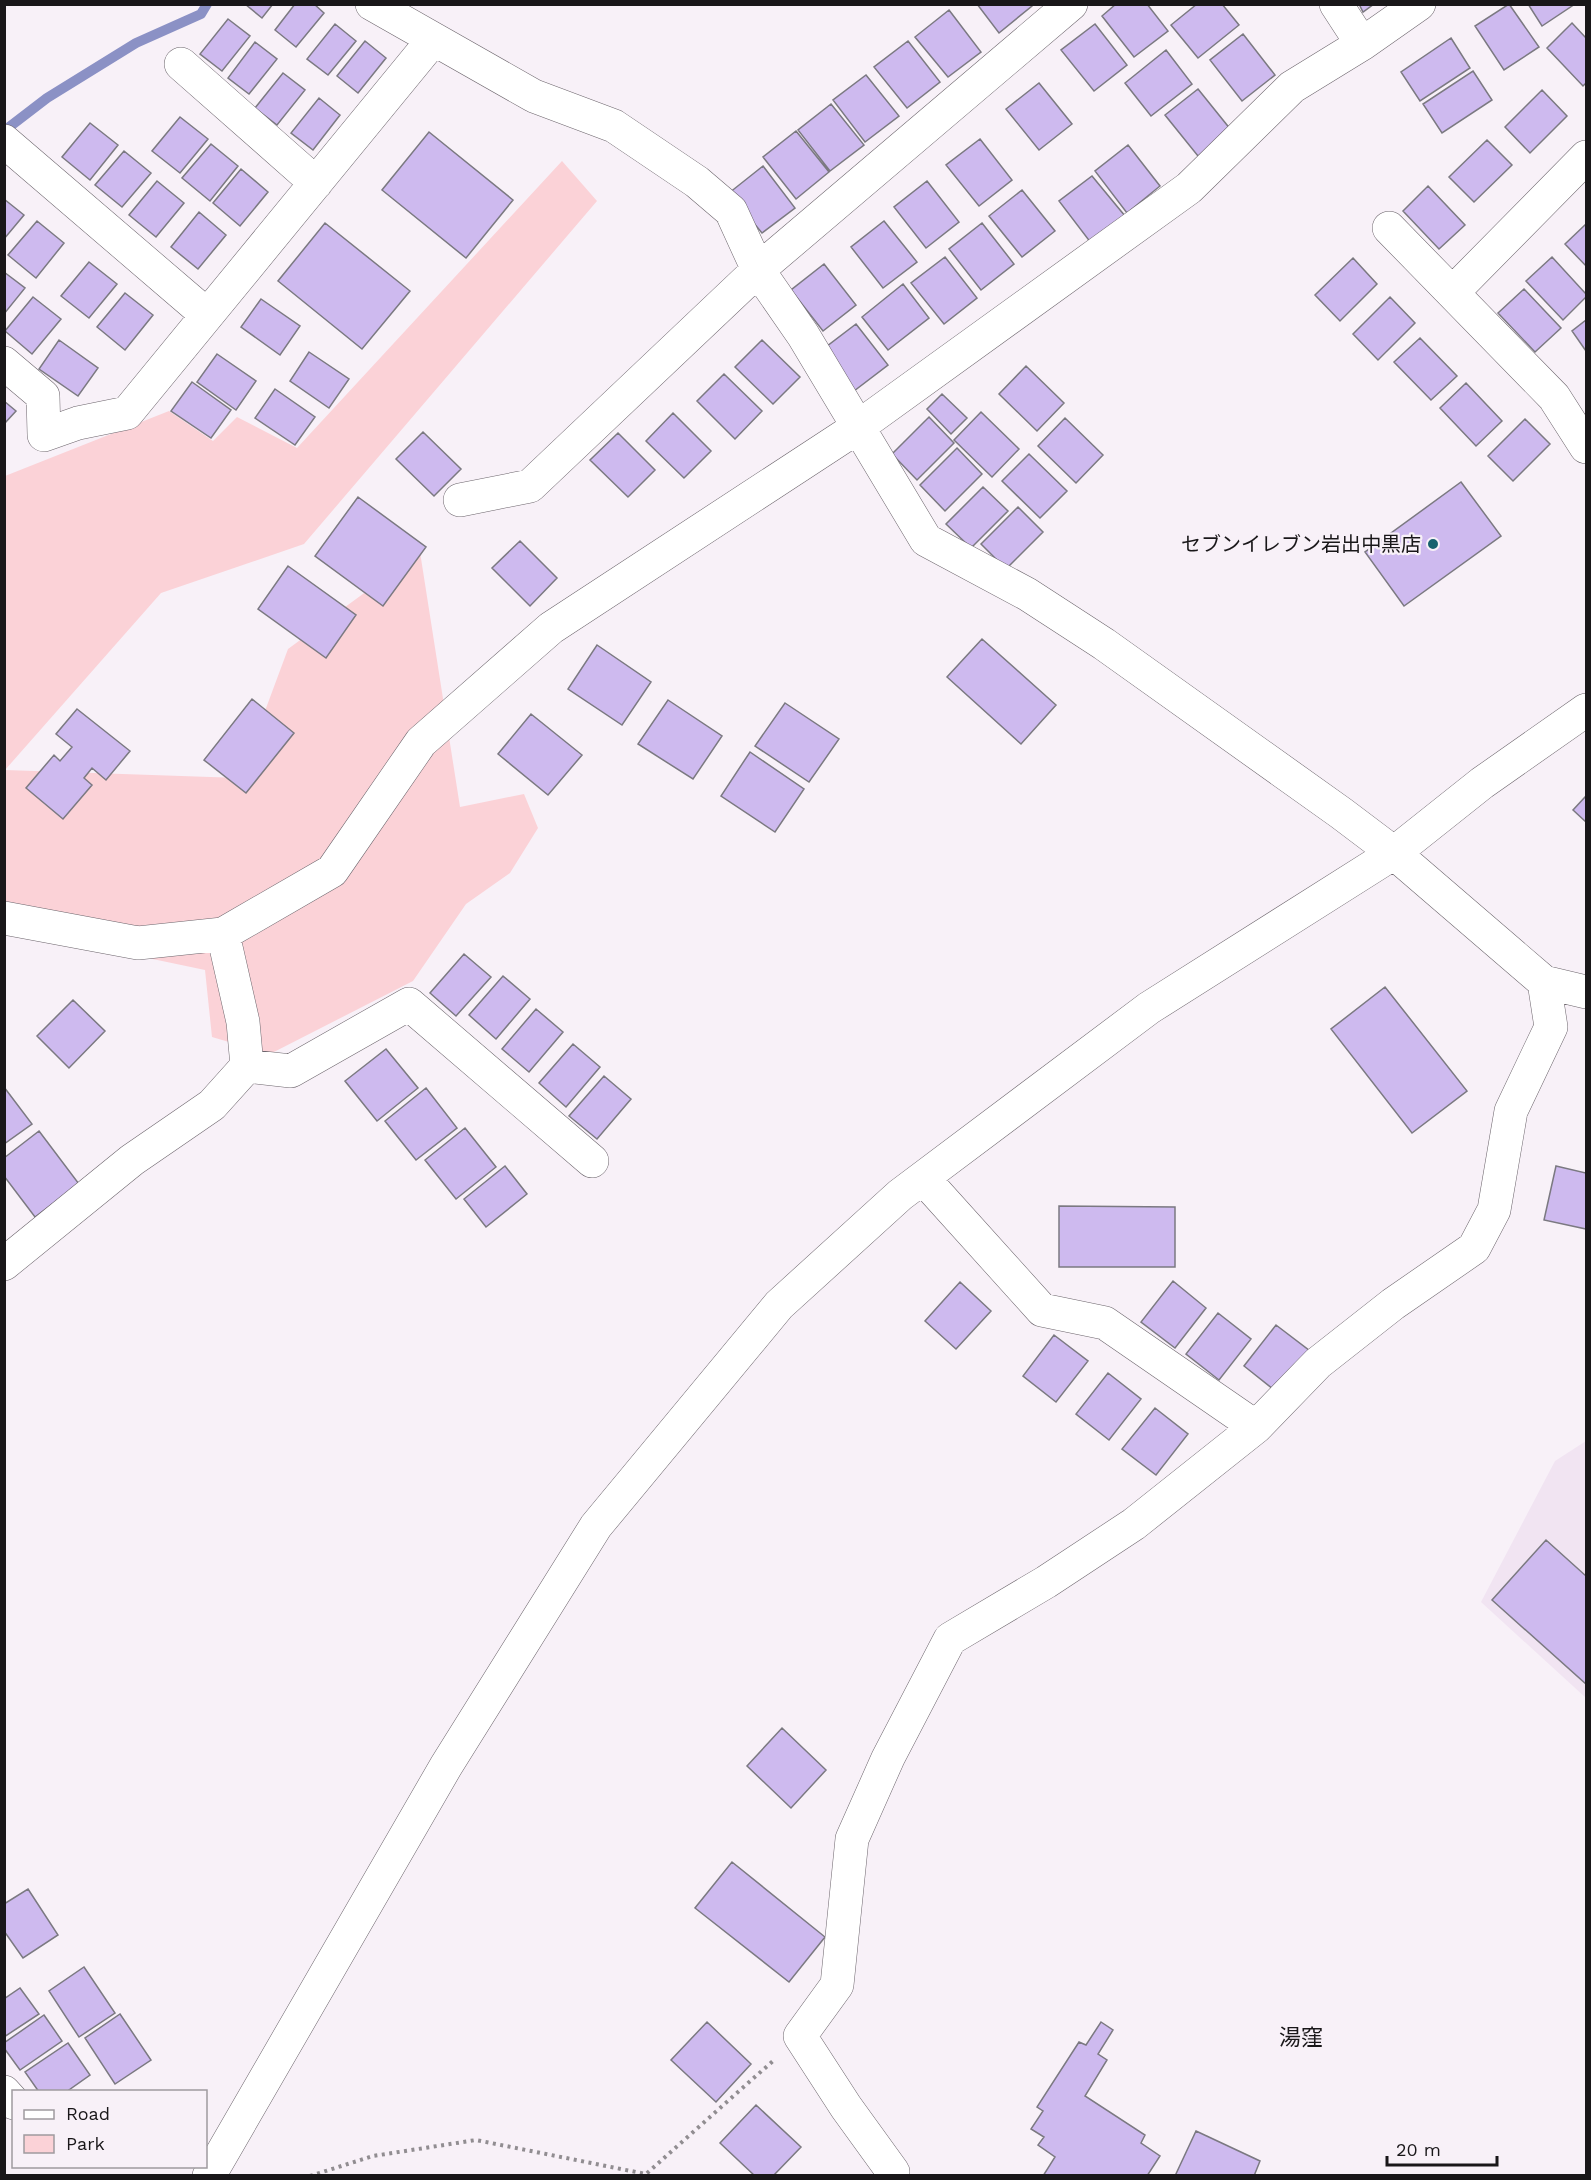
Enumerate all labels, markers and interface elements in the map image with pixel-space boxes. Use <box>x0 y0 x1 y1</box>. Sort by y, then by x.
place label: セブンイレブン岩出中黒店 <box>1181 532 1421 556</box>
marker: セブンイレブン岩出中黒店 <box>1426 537 1440 551</box>
district label: 湯窪 <box>1279 2025 1323 2050</box>
legend <box>12 2090 207 2168</box>
text: Road <box>66 2103 110 2124</box>
scale bar <box>1387 2129 1496 2167</box>
text: Park <box>66 2133 105 2154</box>
text: 20 m <box>1396 2139 1441 2160</box>

